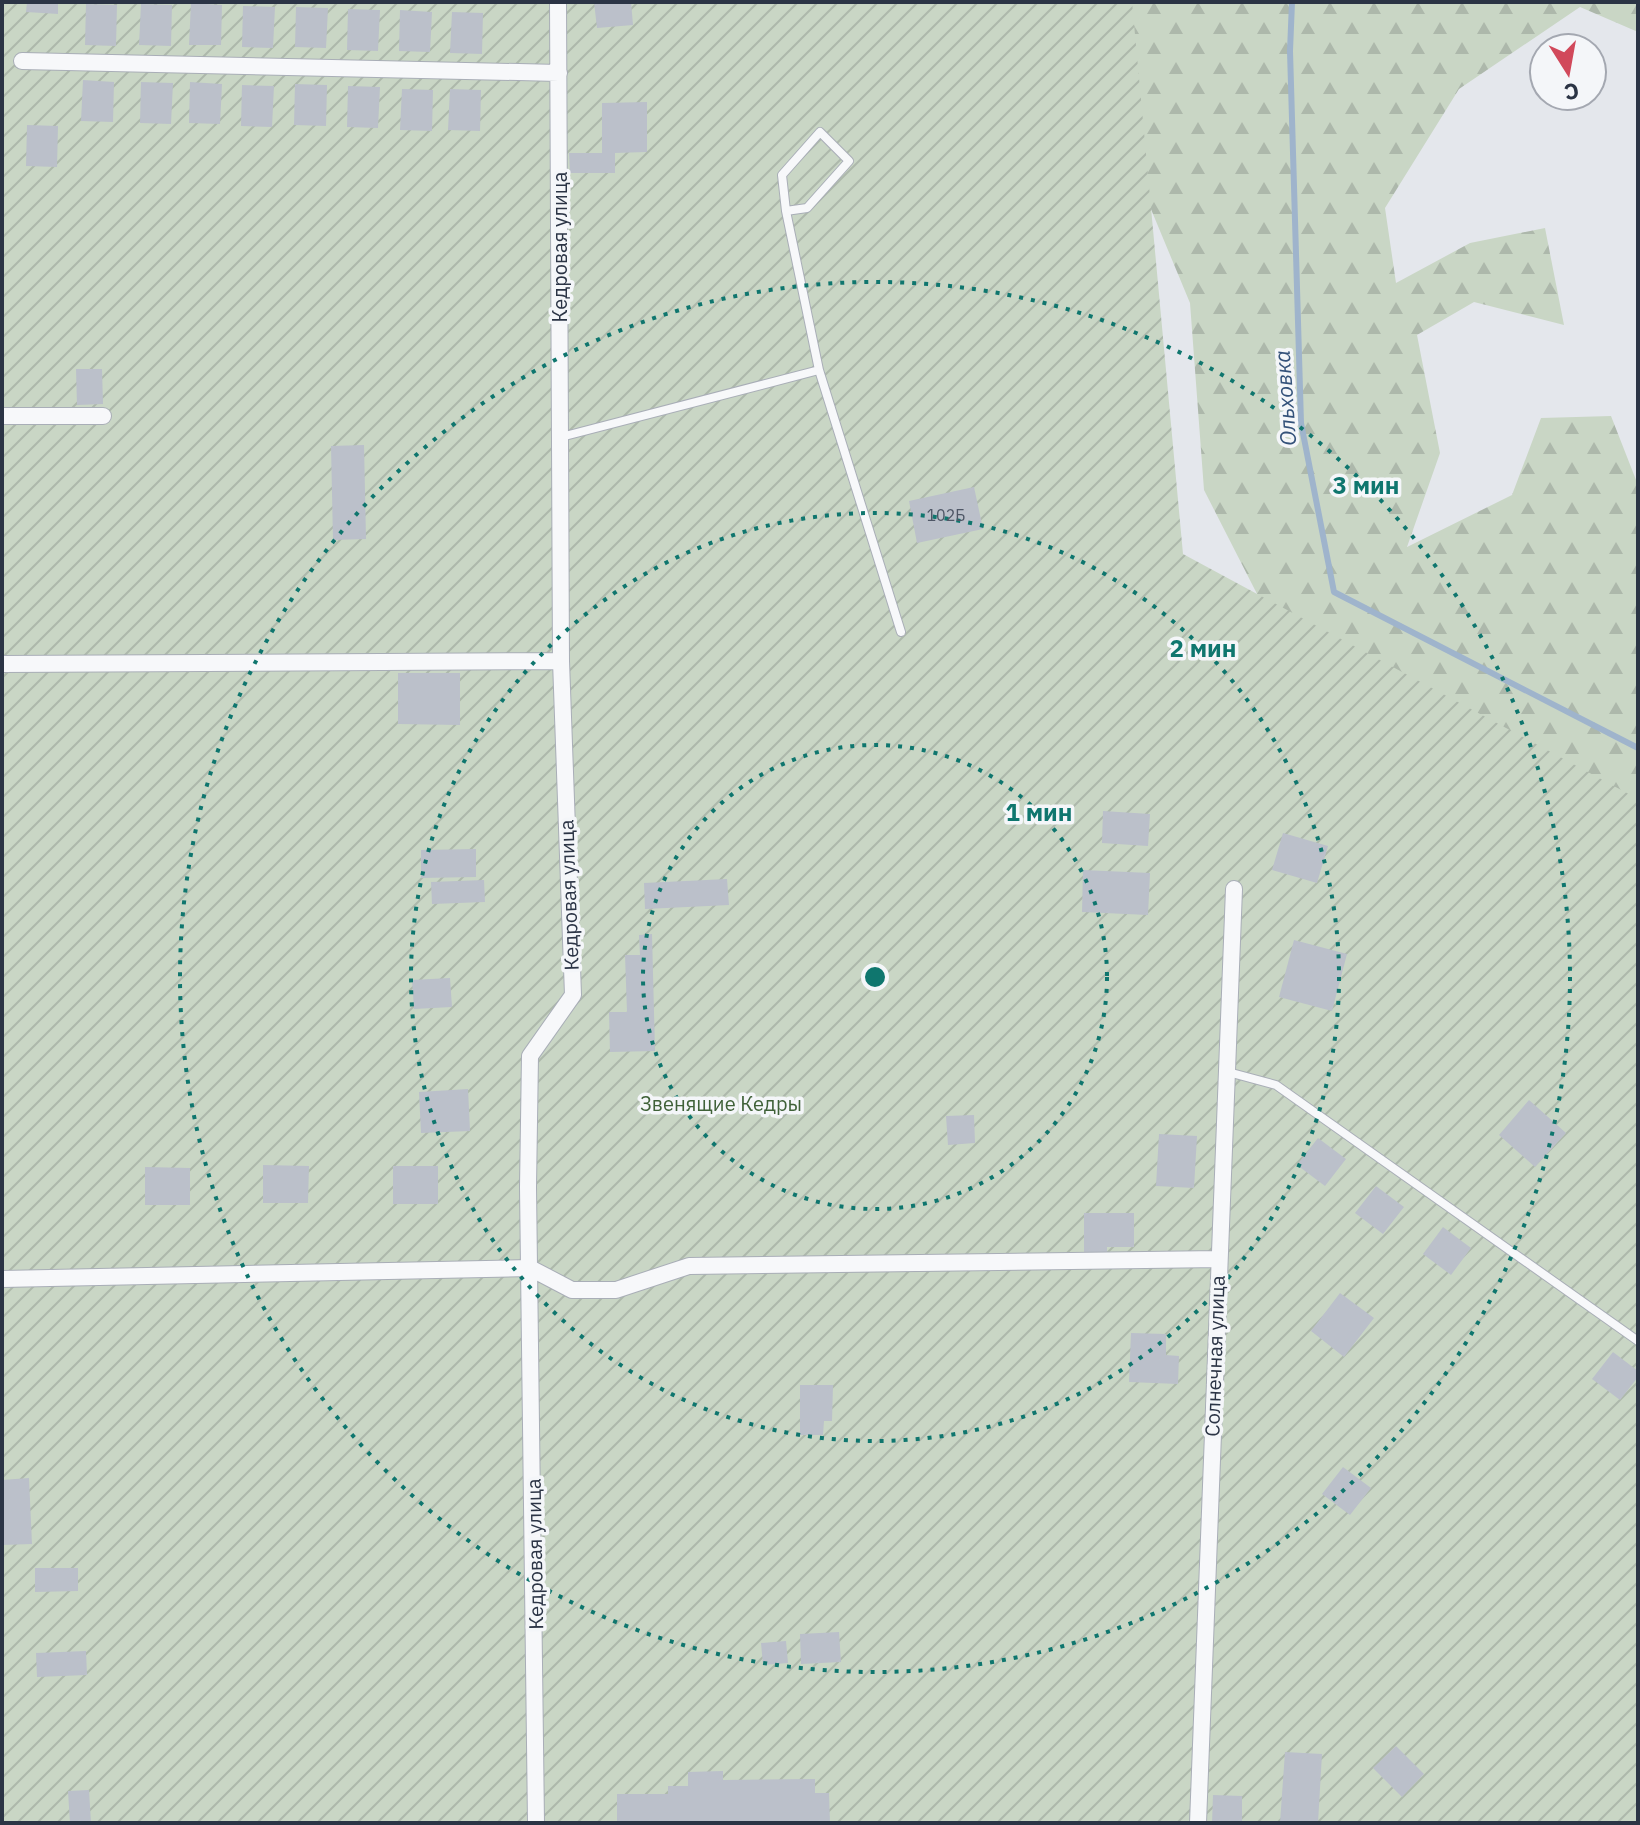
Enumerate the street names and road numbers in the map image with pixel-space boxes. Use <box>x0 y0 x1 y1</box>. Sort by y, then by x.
street label: Кедровая улица <box>546 171 573 323</box>
street label: Кедровая улица <box>552 819 585 971</box>
street label: Солнечная улица <box>1198 1274 1231 1437</box>
street label: Кедровая улица <box>520 1478 549 1630</box>

